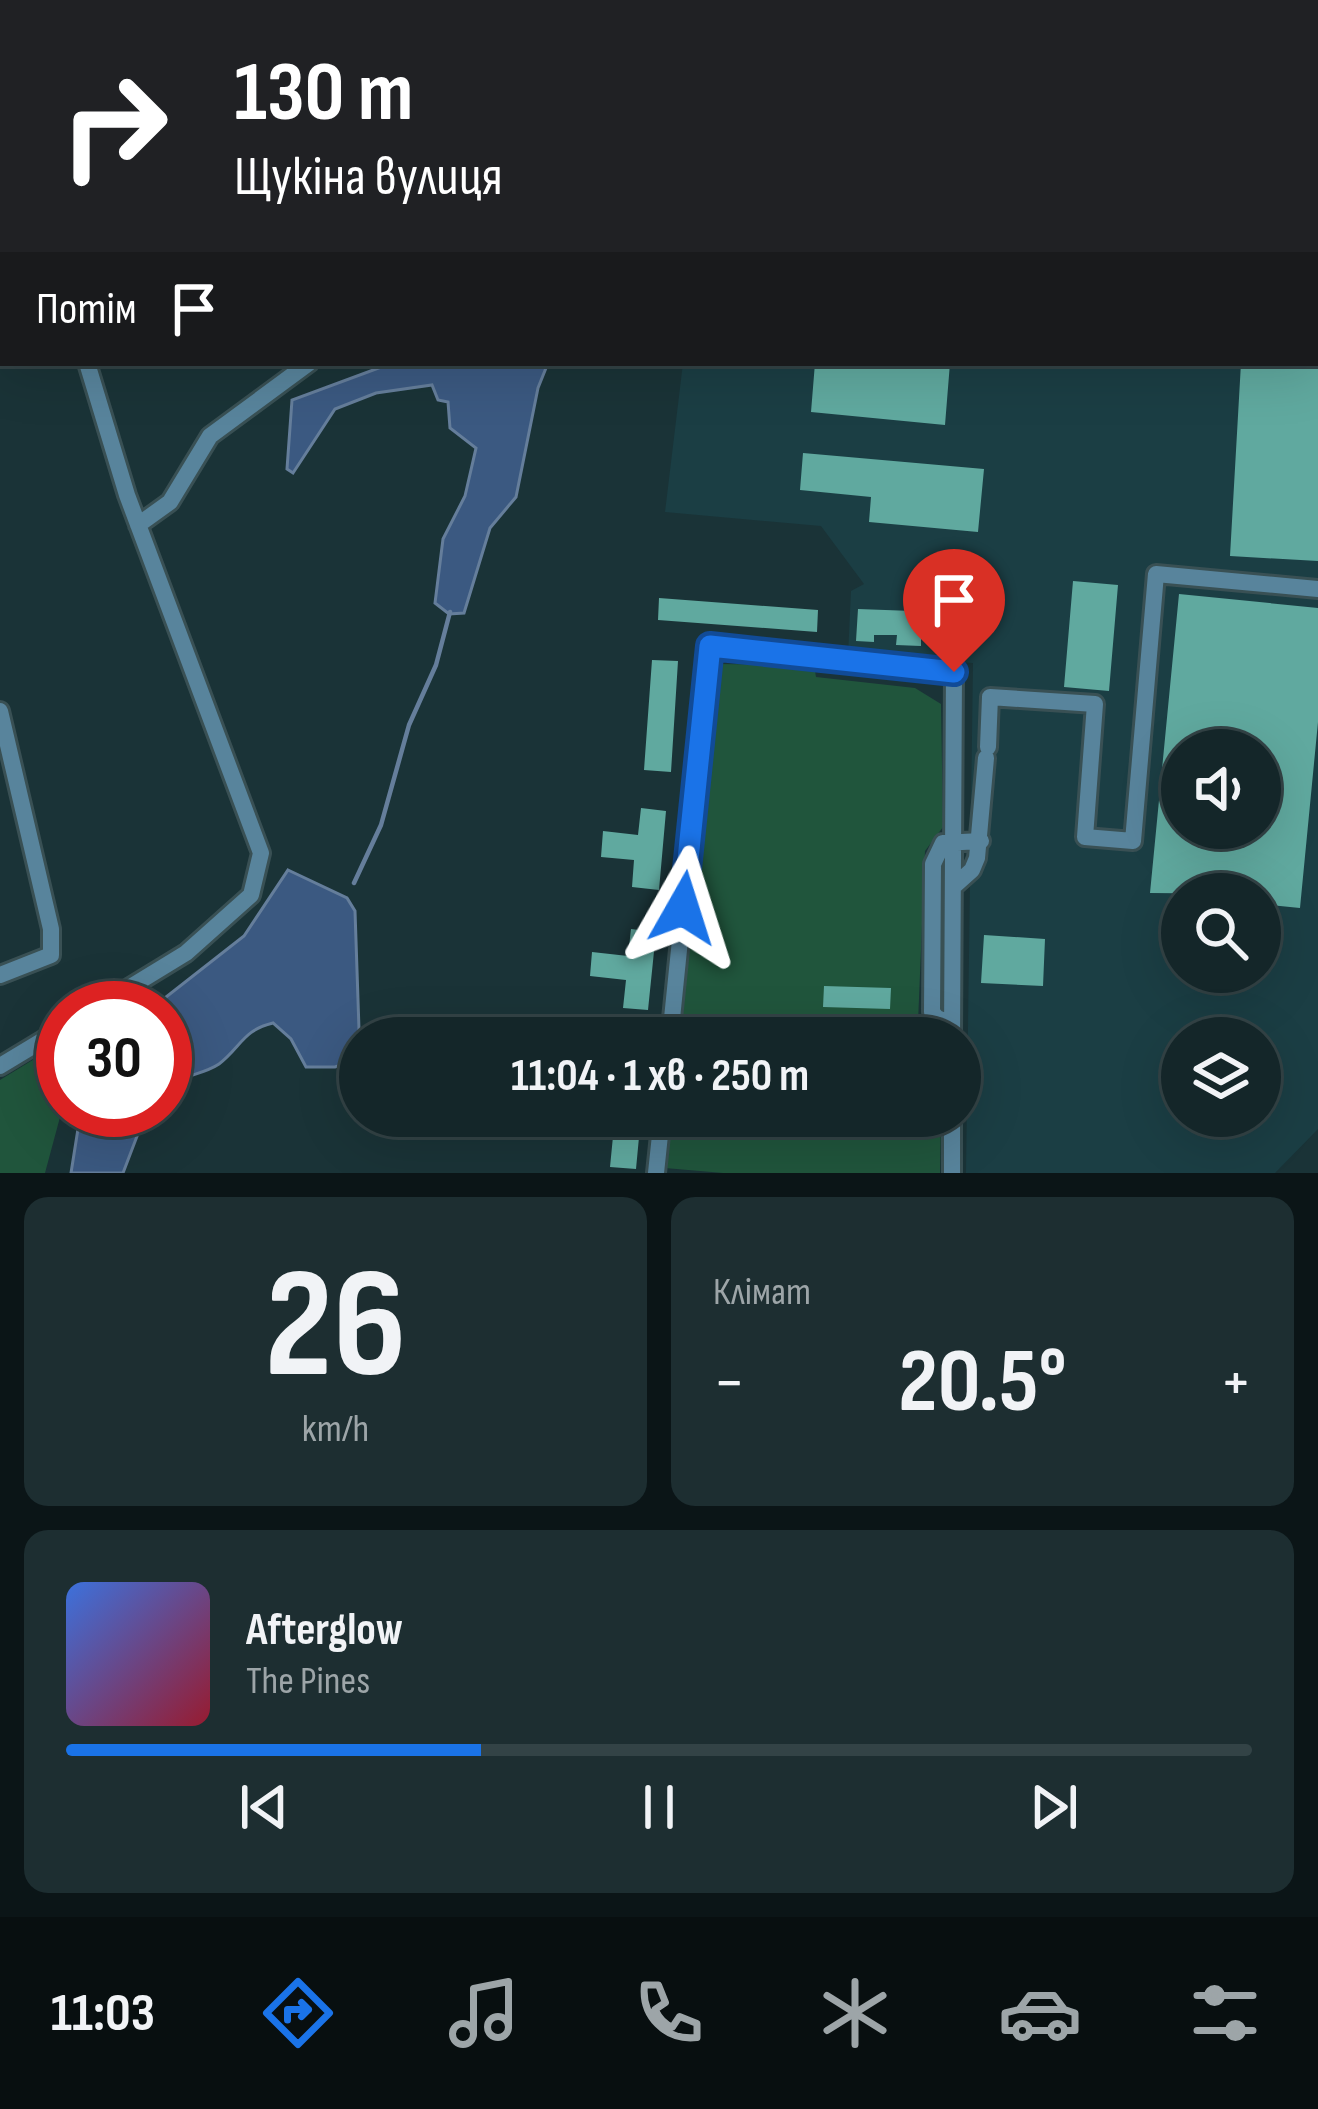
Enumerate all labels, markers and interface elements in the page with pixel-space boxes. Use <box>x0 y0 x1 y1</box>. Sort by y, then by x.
text: 130 m <box>234 43 413 144</box>
icon: right <box>36 48 192 204</box>
text: Щукіна вулиця <box>234 145 503 210</box>
icon: arrive <box>161 276 227 342</box>
text: Потім <box>36 282 137 337</box>
pin <box>903 549 1005 672</box>
icon: arrive <box>921 567 987 633</box>
map controls <box>1161 729 1281 1137</box>
button: sound <box>1161 729 1281 849</box>
position arrow <box>620 845 746 971</box>
button: search <box>1161 873 1281 993</box>
speed limit sign: 30 <box>36 981 192 1137</box>
button: layers <box>1161 1017 1281 1137</box>
text: 11:04 · 1 хв · 250 m <box>511 1049 809 1104</box>
text: 26 <box>265 1234 406 1421</box>
text: Клімат <box>713 1269 811 1316</box>
text: 20.5° <box>898 1329 1067 1437</box>
text: − <box>713 1344 745 1423</box>
text: + <box>1220 1344 1252 1423</box>
text: km/h <box>302 1406 369 1453</box>
text: Afterglow <box>246 1603 403 1658</box>
text: The Pines <box>246 1658 370 1705</box>
icon: previous <box>231 1774 297 1840</box>
icon: pause <box>626 1774 692 1840</box>
icon: next <box>1021 1774 1087 1840</box>
icon: directions <box>256 1971 340 2055</box>
icon: music <box>442 1971 526 2055</box>
icon: phone <box>627 1971 711 2055</box>
icon: climate <box>813 1971 897 2055</box>
icon: car <box>998 1971 1082 2055</box>
icon: filters <box>1183 1971 1267 2055</box>
text: 11:03 <box>51 1981 155 2046</box>

